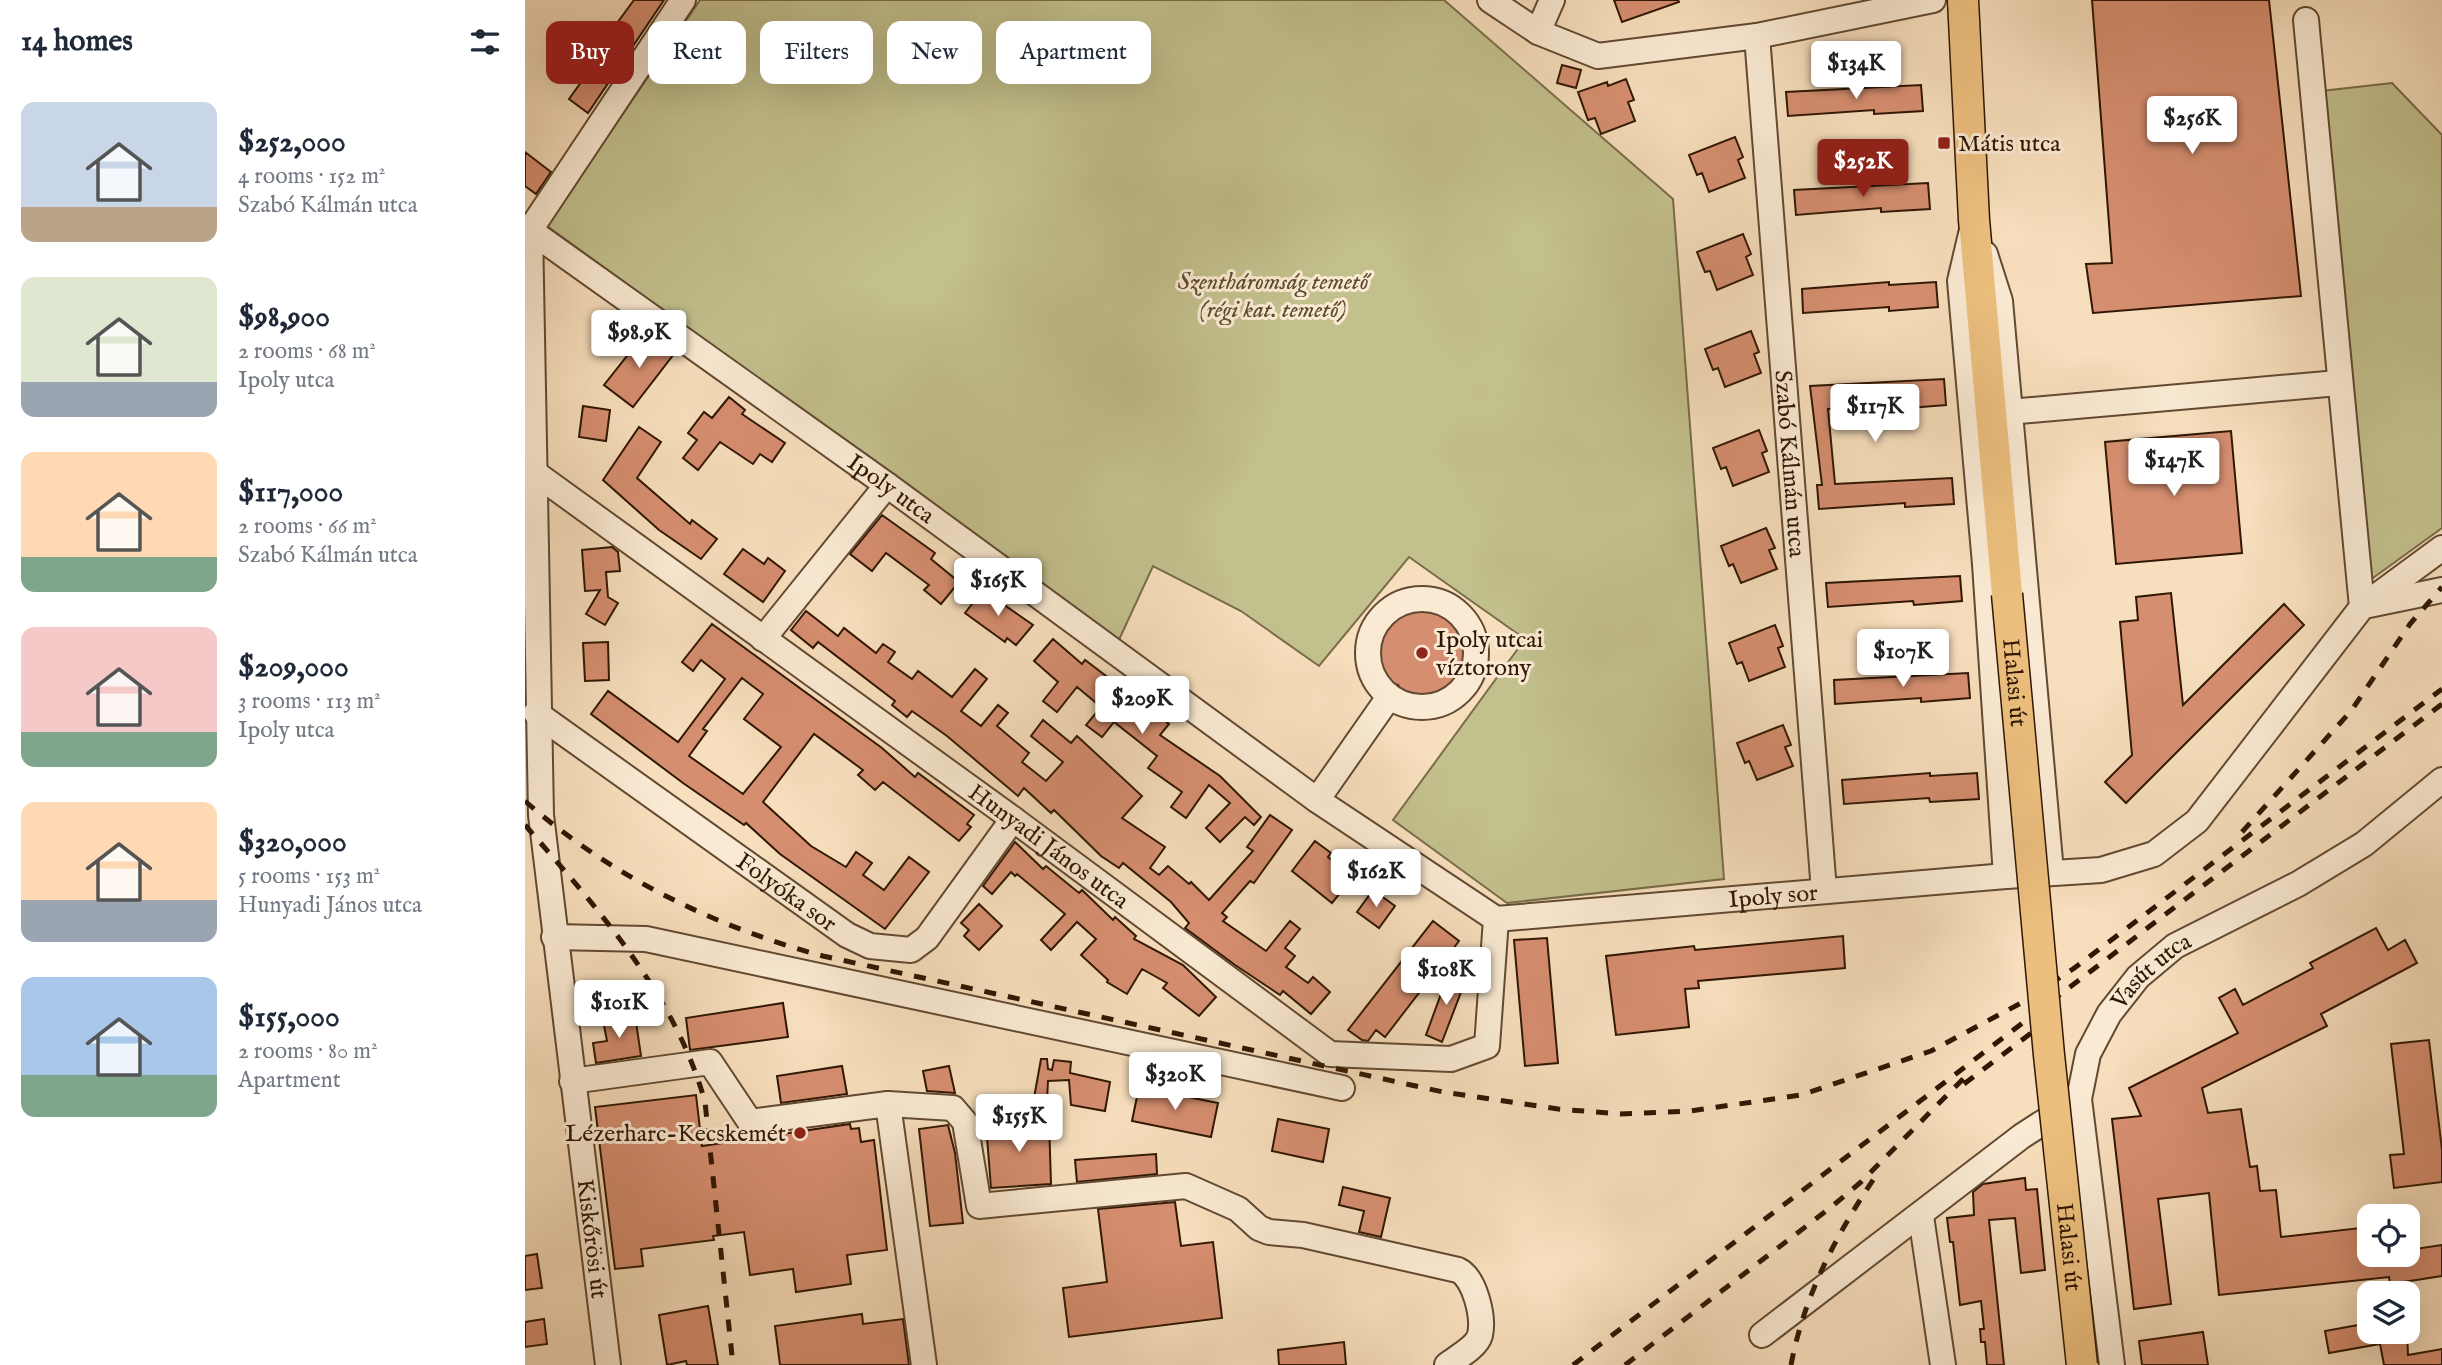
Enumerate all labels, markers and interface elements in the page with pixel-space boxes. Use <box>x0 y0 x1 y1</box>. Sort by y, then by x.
chip: Buy <box>546 21 634 84</box>
chip: Rent <box>648 21 746 84</box>
chip: Filters <box>760 21 873 84</box>
chip: New <box>887 21 982 84</box>
chip: Apartment <box>996 21 1151 84</box>
text: 14 homes <box>21 23 133 61</box>
icon: filters <box>466 23 504 61</box>
pin: $134K <box>1807 42 1905 101</box>
text: $134K <box>1827 49 1885 78</box>
pin: $256K <box>2143 96 2241 156</box>
text: $256K <box>2163 104 2221 133</box>
text: $252,000 <box>238 124 346 162</box>
place label: Mátis utca <box>1958 129 2061 160</box>
icon: home <box>77 130 161 214</box>
marker: Mátis utca <box>1936 135 1952 151</box>
pin: $252K <box>1814 140 1912 199</box>
text: $252K <box>1833 147 1893 176</box>
text: 4 rooms · 152 m² <box>238 162 385 191</box>
text: Szabó Kálmán utca <box>238 191 418 220</box>
park label: Szentháromság temető (régi kat. temető) <box>1178 267 1372 326</box>
text: $98,900 <box>238 299 330 337</box>
icon: home <box>77 305 161 389</box>
pin: $98.9K <box>582 310 696 370</box>
text: $98.9K <box>607 318 671 347</box>
text: 2 rooms · 68 m² <box>238 337 376 366</box>
text: Ipoly utca <box>238 366 335 395</box>
street label: Szabó Kálmán utca <box>1766 369 1812 559</box>
pin: $117K <box>1826 384 1924 444</box>
text: $117K <box>1846 392 1904 421</box>
pin: $147K <box>2125 438 2223 498</box>
text: $147K <box>2144 446 2204 475</box>
street label: Ipoly utca <box>841 448 941 532</box>
text: $117,000 <box>238 474 343 512</box>
icon: home <box>77 480 161 564</box>
text: 2 rooms · 66 m² <box>238 512 377 541</box>
text: Szabó Kálmán utca <box>238 541 418 570</box>
pin: $165K <box>949 558 1047 618</box>
text: $165K <box>970 566 1026 595</box>
place label: Ipoly utcai víztorony <box>1436 625 1543 684</box>
pin: $107K <box>1854 630 1952 689</box>
text: $107K <box>1873 637 1933 666</box>
street label: Halasi út <box>1994 637 2033 728</box>
marker: Ipoly utcai víztorony <box>1414 645 1430 661</box>
text: $209,000 <box>238 649 349 687</box>
icon: home <box>77 655 161 739</box>
pin: $209K <box>1093 676 1191 736</box>
text: $209K <box>1111 684 1173 713</box>
text: 3 rooms · 113 m² <box>238 687 381 716</box>
text: Ipoly utca <box>238 716 335 745</box>
street label: Hunyadi János utca <box>962 778 1135 917</box>
text: $320,000 <box>238 824 347 862</box>
icon: home <box>77 830 161 914</box>
street label: Folyóka sor <box>729 847 843 940</box>
pin: $162K <box>1327 850 1425 909</box>
text: $162K <box>1347 857 1405 886</box>
text: 5 rooms · 153 m² <box>238 862 380 891</box>
street label: Ipoly sor <box>1727 878 1819 916</box>
text: Hunyadi János utca <box>238 891 422 920</box>
street label: Vasút utca <box>2104 926 2197 1017</box>
pin: $108K <box>1397 948 1495 1007</box>
text: $108K <box>1417 955 1475 984</box>
pin: $101K <box>570 981 668 1040</box>
text: $101K <box>590 988 648 1017</box>
text: $155,000 <box>238 999 340 1037</box>
icon: home <box>77 1005 161 1089</box>
text: 2 rooms · 80 m² <box>238 1037 378 1066</box>
pin: $320K <box>1126 1052 1224 1112</box>
text: $320K <box>1145 1060 1205 1089</box>
text: Apartment <box>238 1066 341 1095</box>
pin: $155K <box>970 1094 1068 1154</box>
text: $155K <box>992 1102 1046 1131</box>
place label: Lézerharc-Kecskemét <box>565 1119 786 1150</box>
marker: Lézerharc-Kecskemét <box>792 1125 808 1141</box>
street label: Kiskőrösi út <box>568 1177 614 1301</box>
street label: Halasi út <box>2048 1201 2088 1293</box>
map controls <box>2357 1204 2420 1344</box>
button: locate <box>2357 1204 2420 1267</box>
button: layers <box>2357 1281 2420 1344</box>

